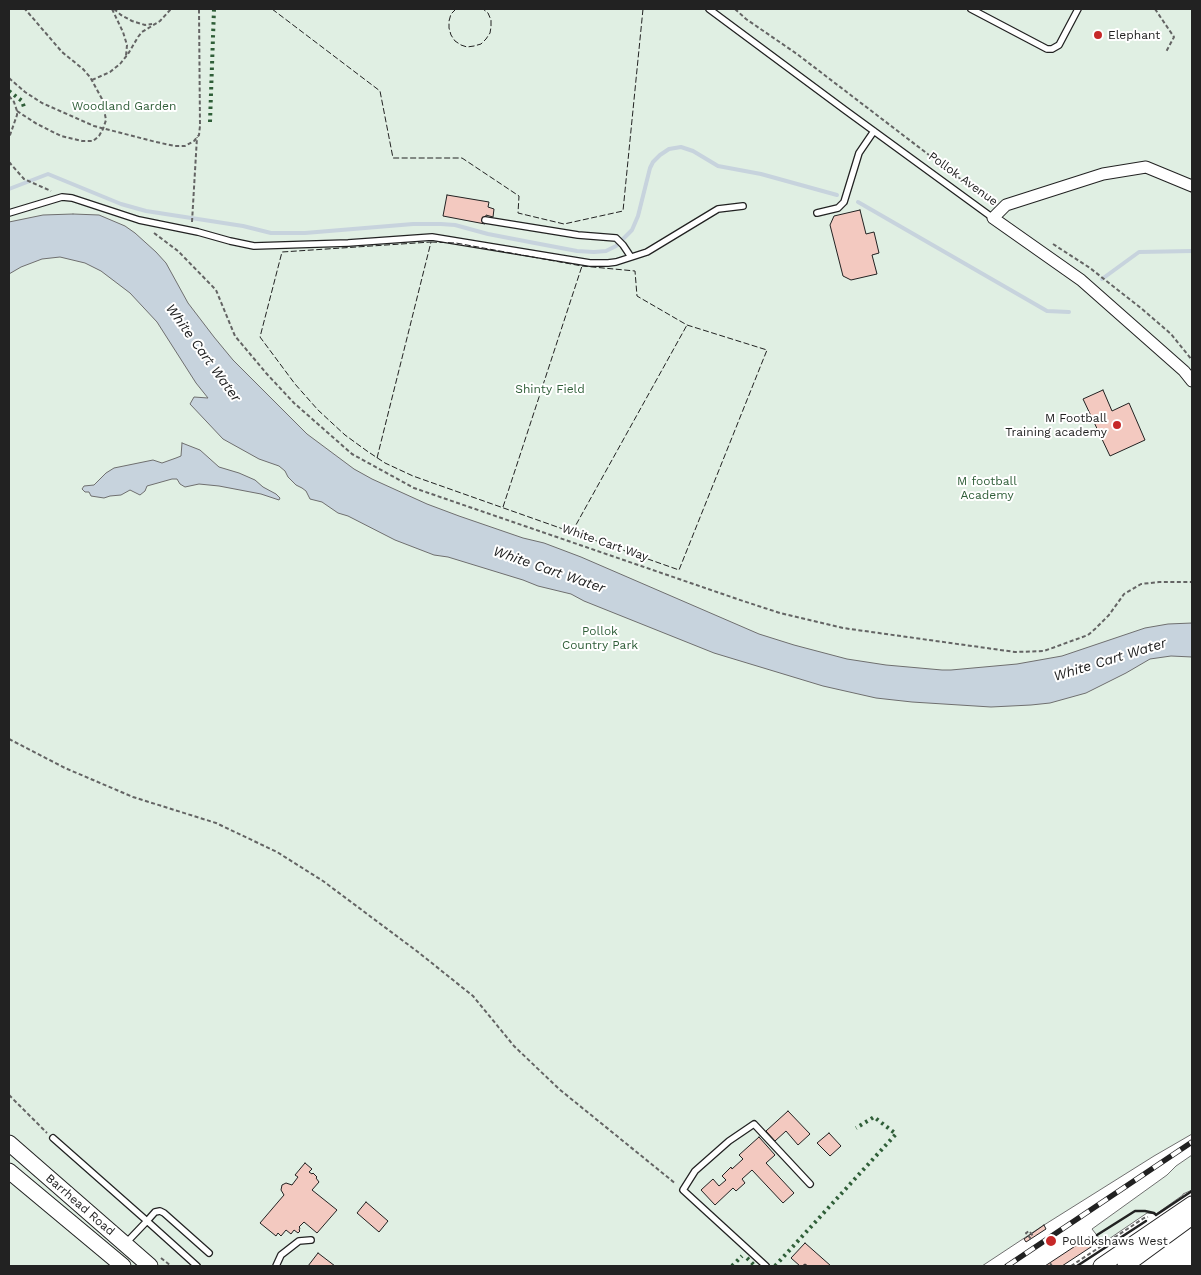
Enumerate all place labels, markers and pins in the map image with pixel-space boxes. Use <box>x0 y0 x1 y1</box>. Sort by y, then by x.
place label: Elephant <box>1108 28 1160 42</box>
marker: Elephant <box>1092 29 1104 41</box>
place label: M Football Training academy <box>1005 411 1107 439</box>
marker: M Football Training academy <box>1111 419 1123 431</box>
marker: Pollokshaws West <box>1044 1234 1058 1248</box>
place label: Pollokshaws West <box>1062 1234 1168 1248</box>

